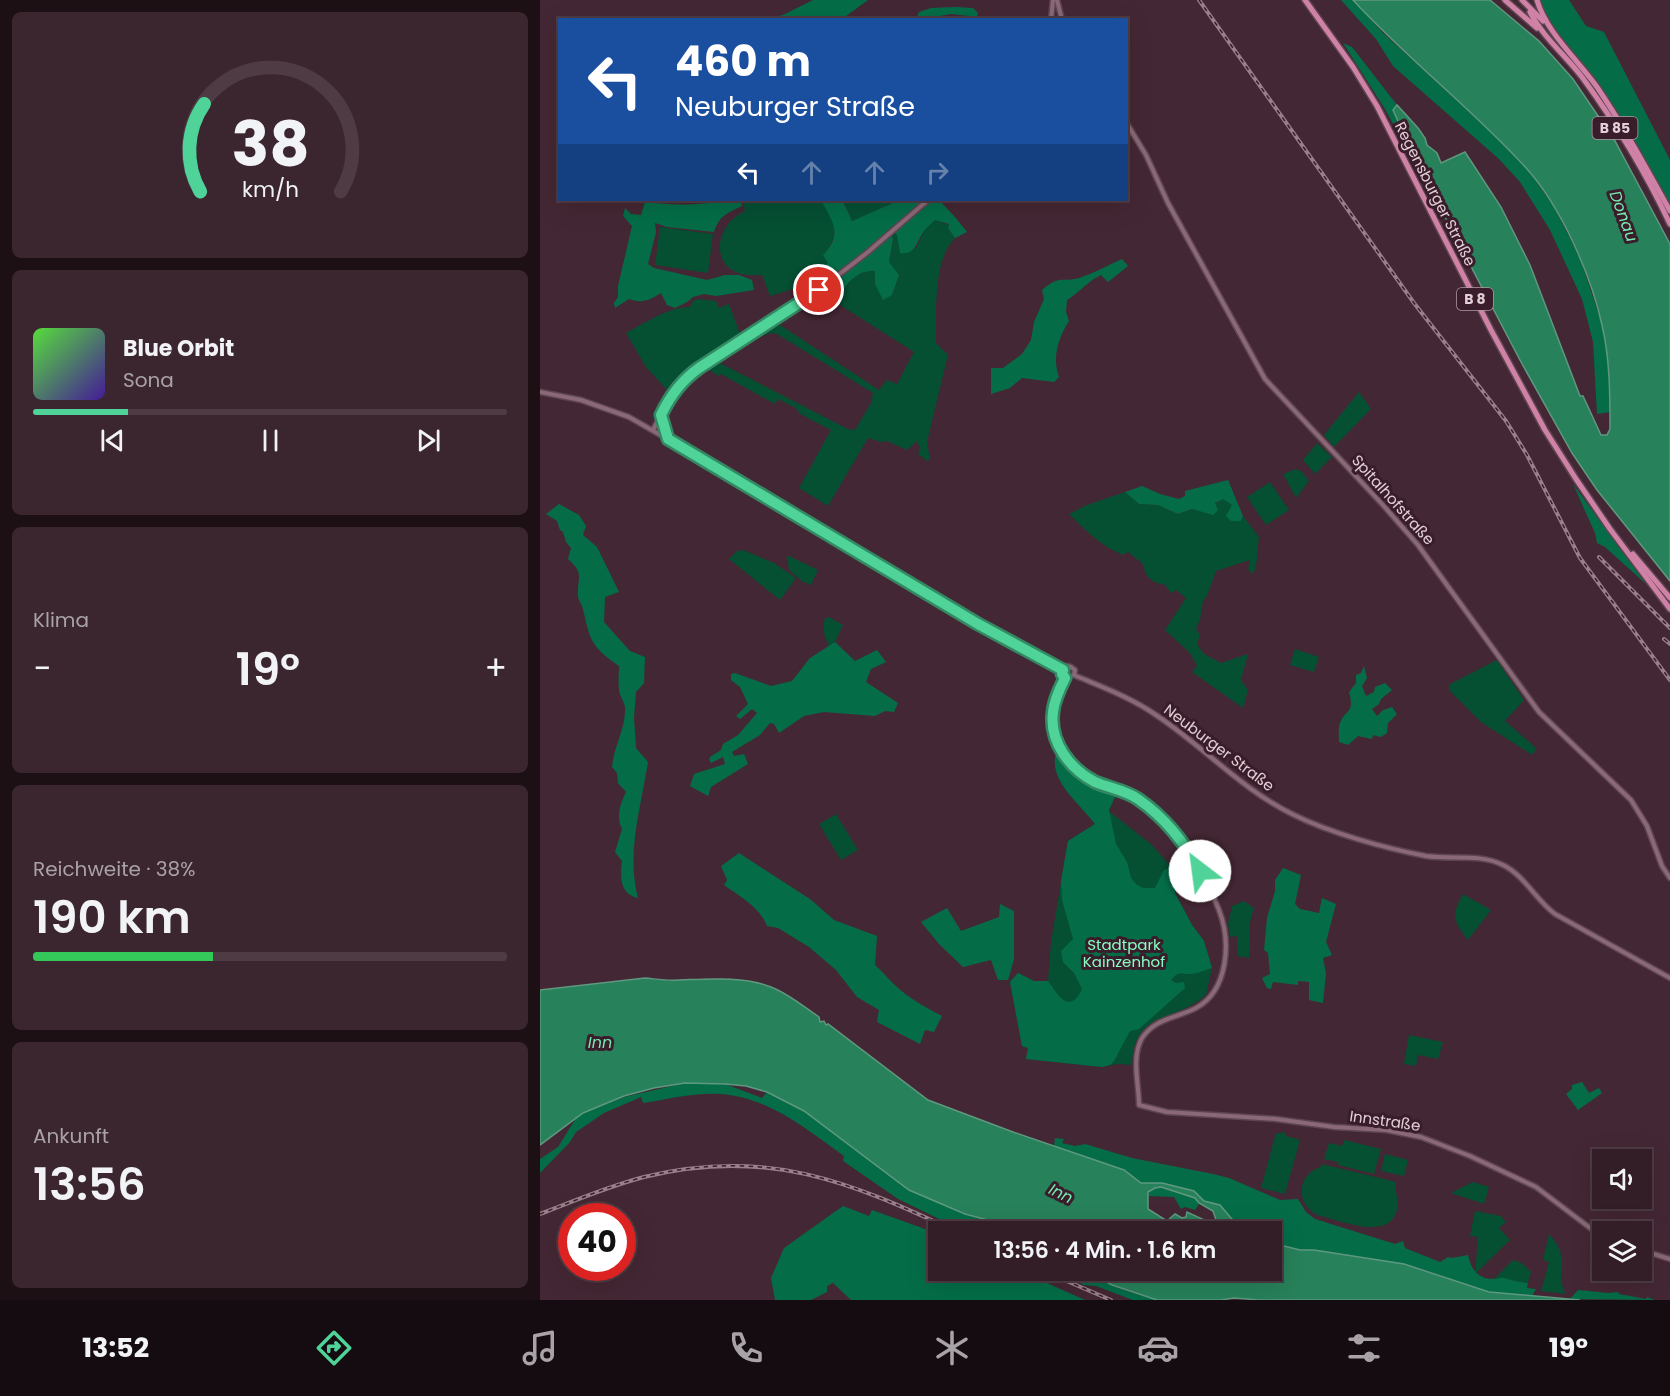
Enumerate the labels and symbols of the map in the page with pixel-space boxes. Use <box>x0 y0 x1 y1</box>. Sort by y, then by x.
road number: B 85 <box>1592 117 1638 139</box>
street label: Regensburger Straße <box>1390 118 1481 269</box>
water label: Donau <box>1604 187 1643 245</box>
pin <box>793 264 844 315</box>
road number: B 8 <box>1457 288 1493 310</box>
street label: Spitalhofstraße <box>1347 450 1440 549</box>
street label: Neuburger Straße <box>1160 699 1279 796</box>
position arrow <box>1168 839 1232 903</box>
park label: Stadtpark Kainzenhof <box>1083 934 1165 972</box>
water label: Inn <box>588 1031 612 1054</box>
street label: Innstraße <box>1348 1105 1422 1136</box>
water label: Inn <box>1045 1178 1077 1209</box>
speed limit sign: 40 <box>558 1203 636 1281</box>

